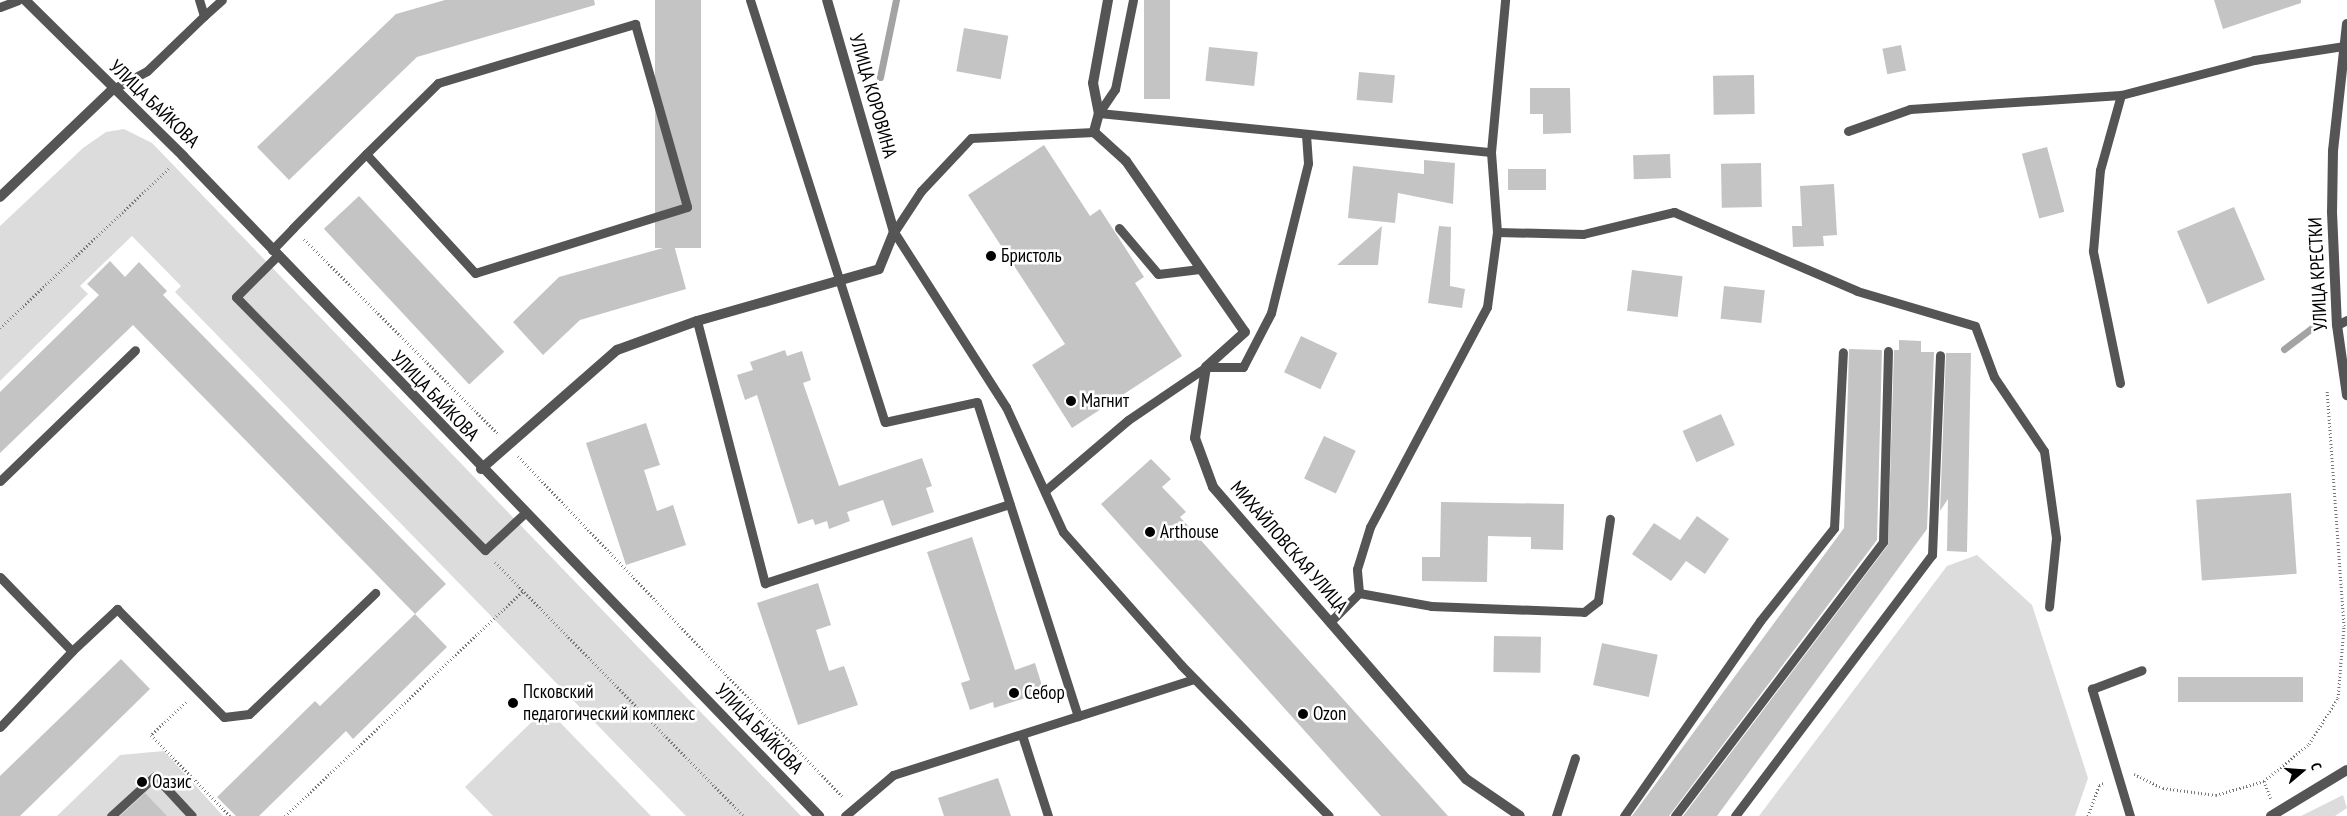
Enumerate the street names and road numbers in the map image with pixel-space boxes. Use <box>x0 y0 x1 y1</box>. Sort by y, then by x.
street label: УЛИЦА КОРОВИНА <box>844 31 902 161</box>
street label: УЛИЦА БАЙКОВА <box>104 55 204 153</box>
street label: УЛИЦА КРЕСТКИ <box>2304 216 2332 332</box>
street label: УЛИЦА БАЙКОВА <box>386 346 484 446</box>
street label: МИХАЙЛОВСКАЯ УЛИЦА <box>1225 476 1353 618</box>
street label: УЛИЦА БАЙКОВА <box>710 679 808 779</box>

